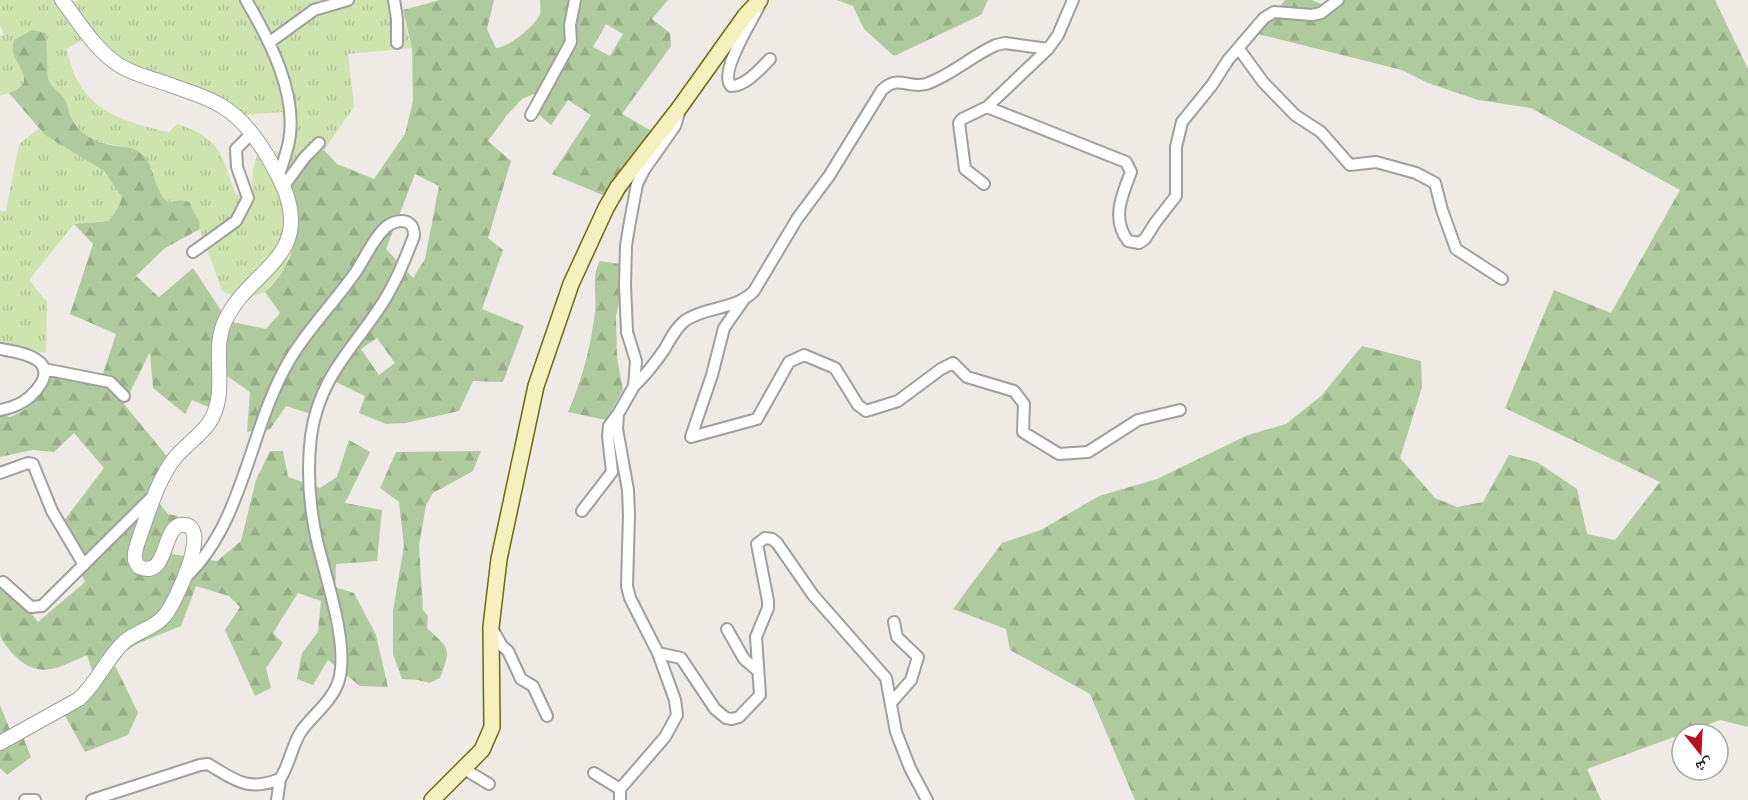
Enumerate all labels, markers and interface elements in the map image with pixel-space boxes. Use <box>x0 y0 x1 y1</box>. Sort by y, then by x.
north arrow <box>1670 722 1730 782</box>
text: ش <box>1693 754 1716 778</box>

